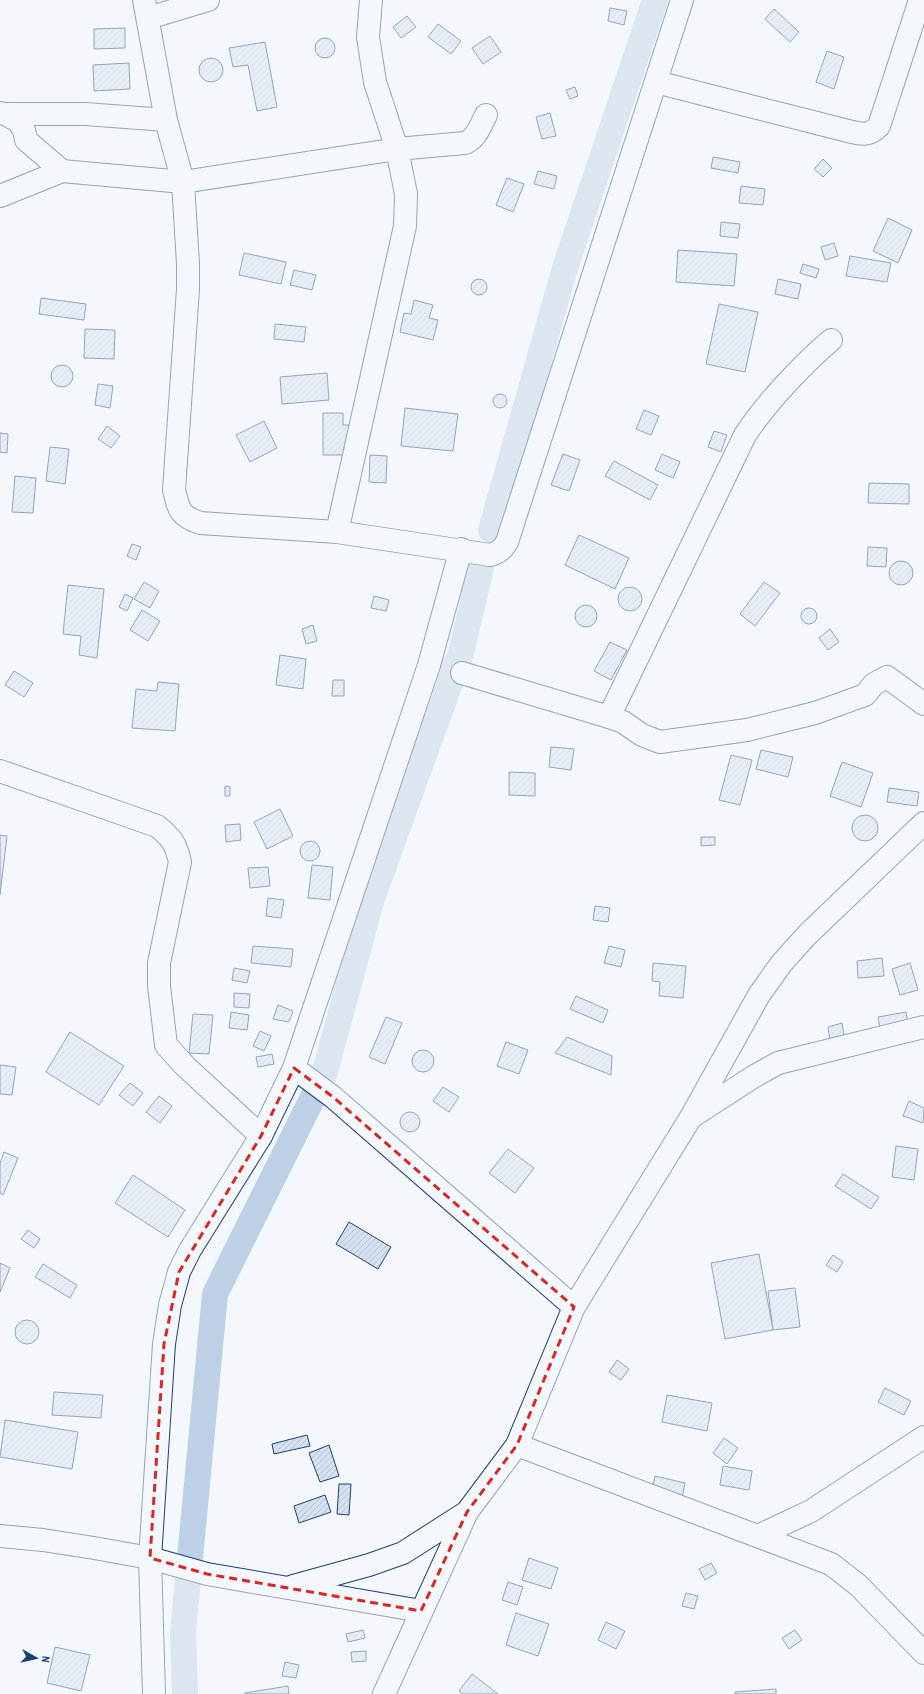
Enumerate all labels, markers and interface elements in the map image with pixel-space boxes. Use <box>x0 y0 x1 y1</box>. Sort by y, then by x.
north arrow <box>16 1638 56 1678</box>
text: N <box>39 1655 53 1664</box>

